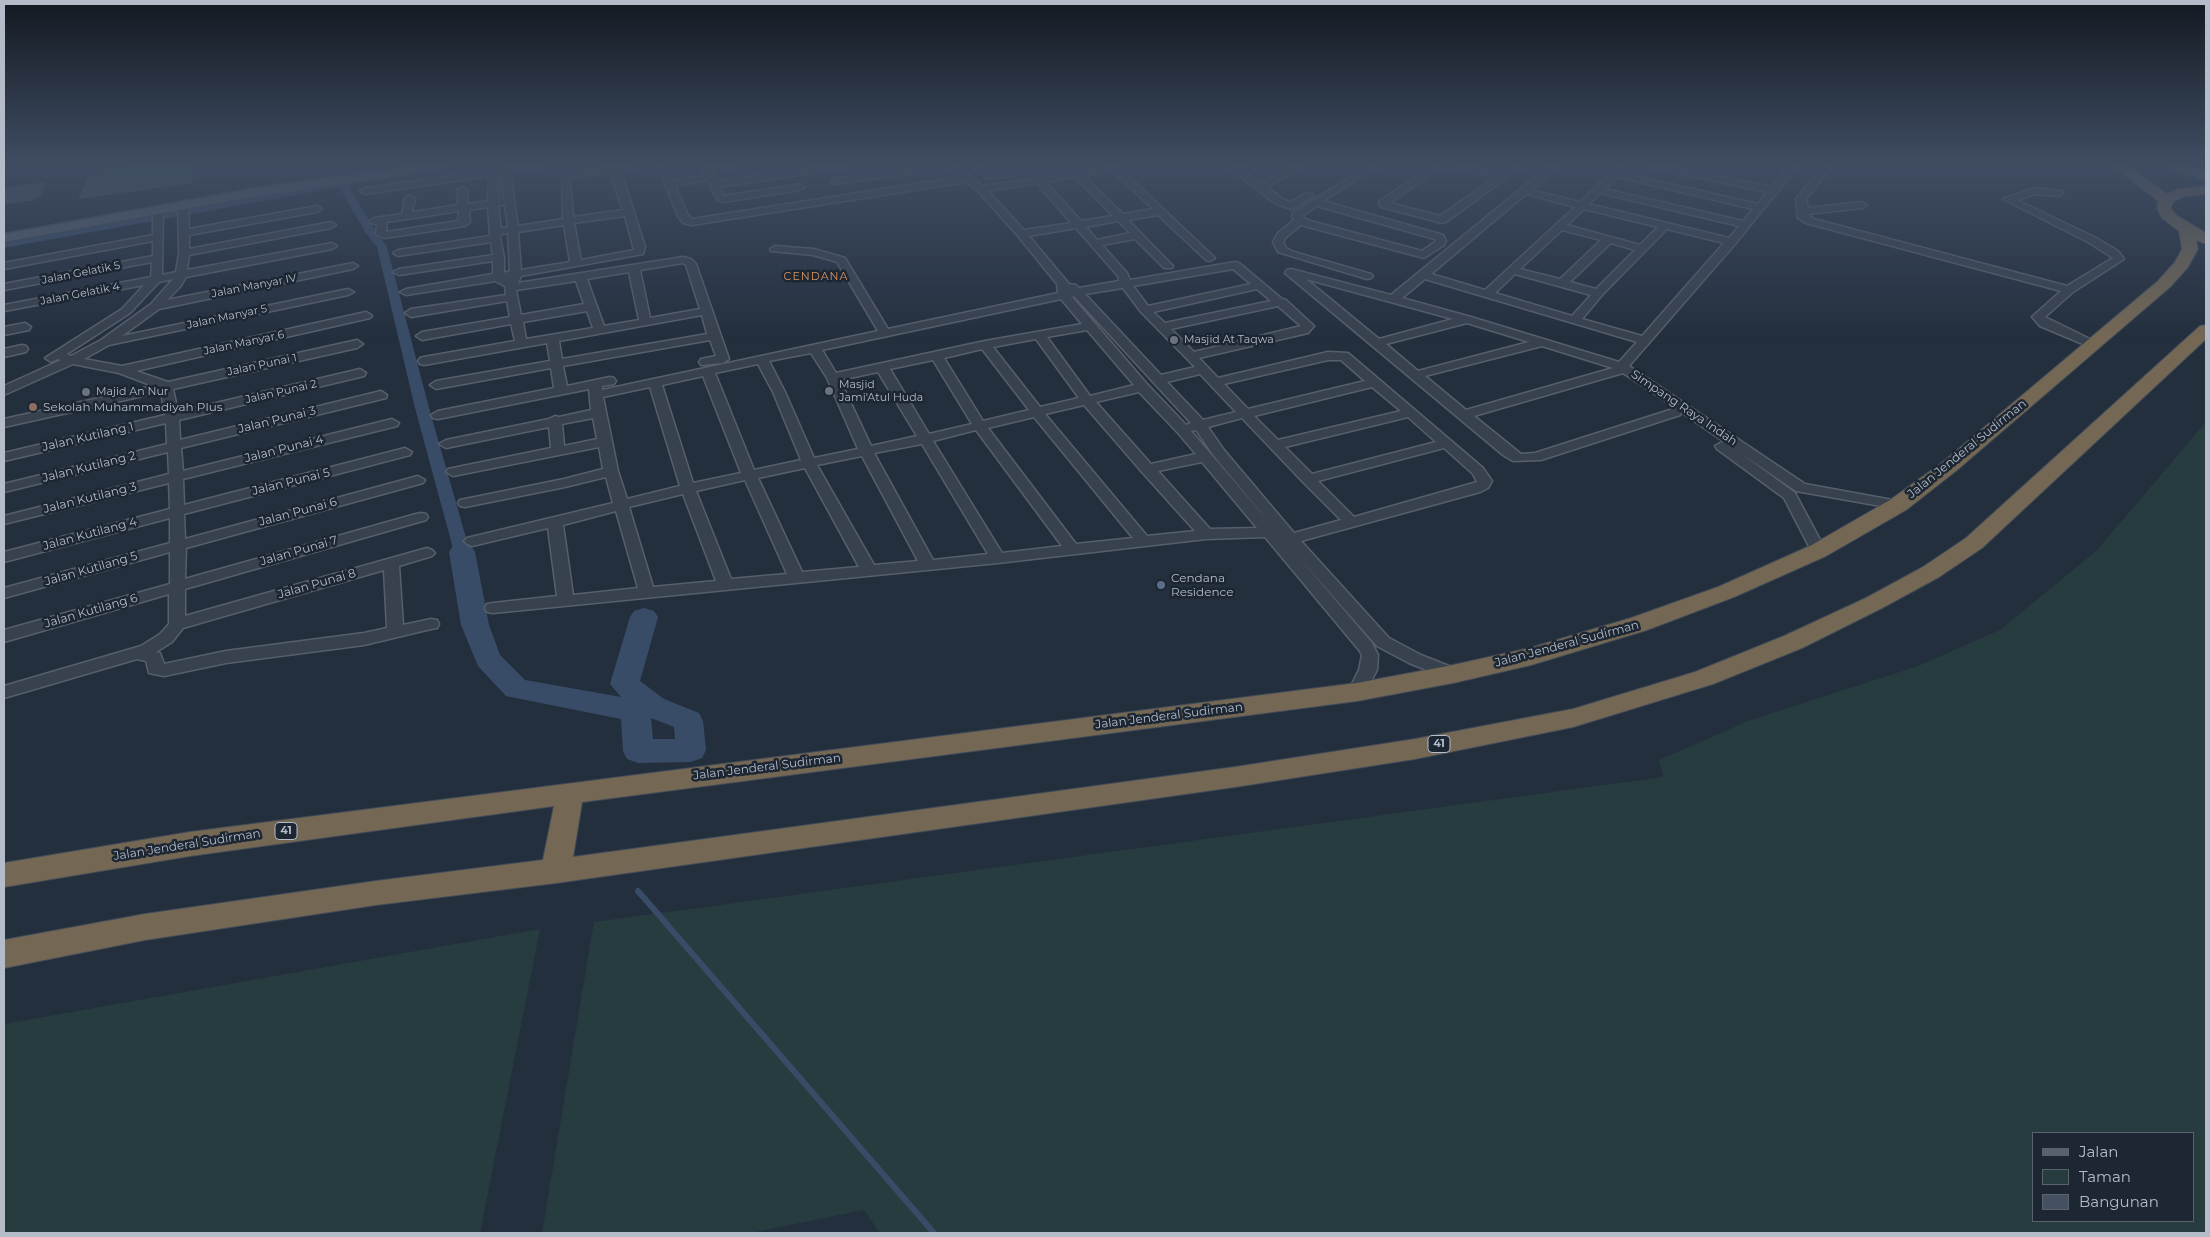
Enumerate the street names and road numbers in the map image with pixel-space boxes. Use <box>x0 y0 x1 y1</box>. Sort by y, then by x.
street label: Jalan Gelatik 5 <box>41 259 121 287</box>
street label: Jalan Manyar IV <box>210 271 298 301</box>
street label: Jalan Gelatik 4 <box>39 280 121 308</box>
street label: Jalan Manyar 5 <box>186 302 268 332</box>
street label: Jalan Manyar 6 <box>202 328 286 358</box>
street label: Jalan Punai 1 <box>226 351 298 379</box>
street label: Simpang Raya Indah <box>1628 367 1740 449</box>
street label: Jalan Punai 2 <box>244 377 318 407</box>
street label: Jalan Jenderal Sudirman <box>1905 397 2029 501</box>
street label: Jalan Punai 3 <box>237 403 317 437</box>
street label: Jalan Kutilang 1 <box>41 419 135 455</box>
street label: Jalan Punai 4 <box>243 432 325 466</box>
street label: Jalan Kutilang 2 <box>41 448 137 486</box>
street label: Jalan Punai 5 <box>251 465 331 499</box>
street label: Jalan Kutilang 3 <box>42 479 138 517</box>
street label: Jalan Punai 6 <box>257 495 339 529</box>
street label: Jalan Kutilang 4 <box>41 515 139 553</box>
street label: Jalan Punai 7 <box>259 533 339 569</box>
street label: Jalan Kutilang 5 <box>43 549 139 589</box>
street label: Jalan Punai 8 <box>276 566 358 602</box>
street label: Jalan Kutilang 6 <box>43 591 139 631</box>
street label: Jalan Jenderal Sudirman <box>1493 618 1641 670</box>
street label: Jalan Jenderal Sudirman <box>1094 700 1244 732</box>
road number: 41 <box>1428 736 1450 752</box>
street label: Jalan Jenderal Sudirman <box>692 751 842 783</box>
road number: 41 <box>275 822 297 839</box>
street label: Jalan Jenderal Sudirman <box>112 826 262 864</box>

